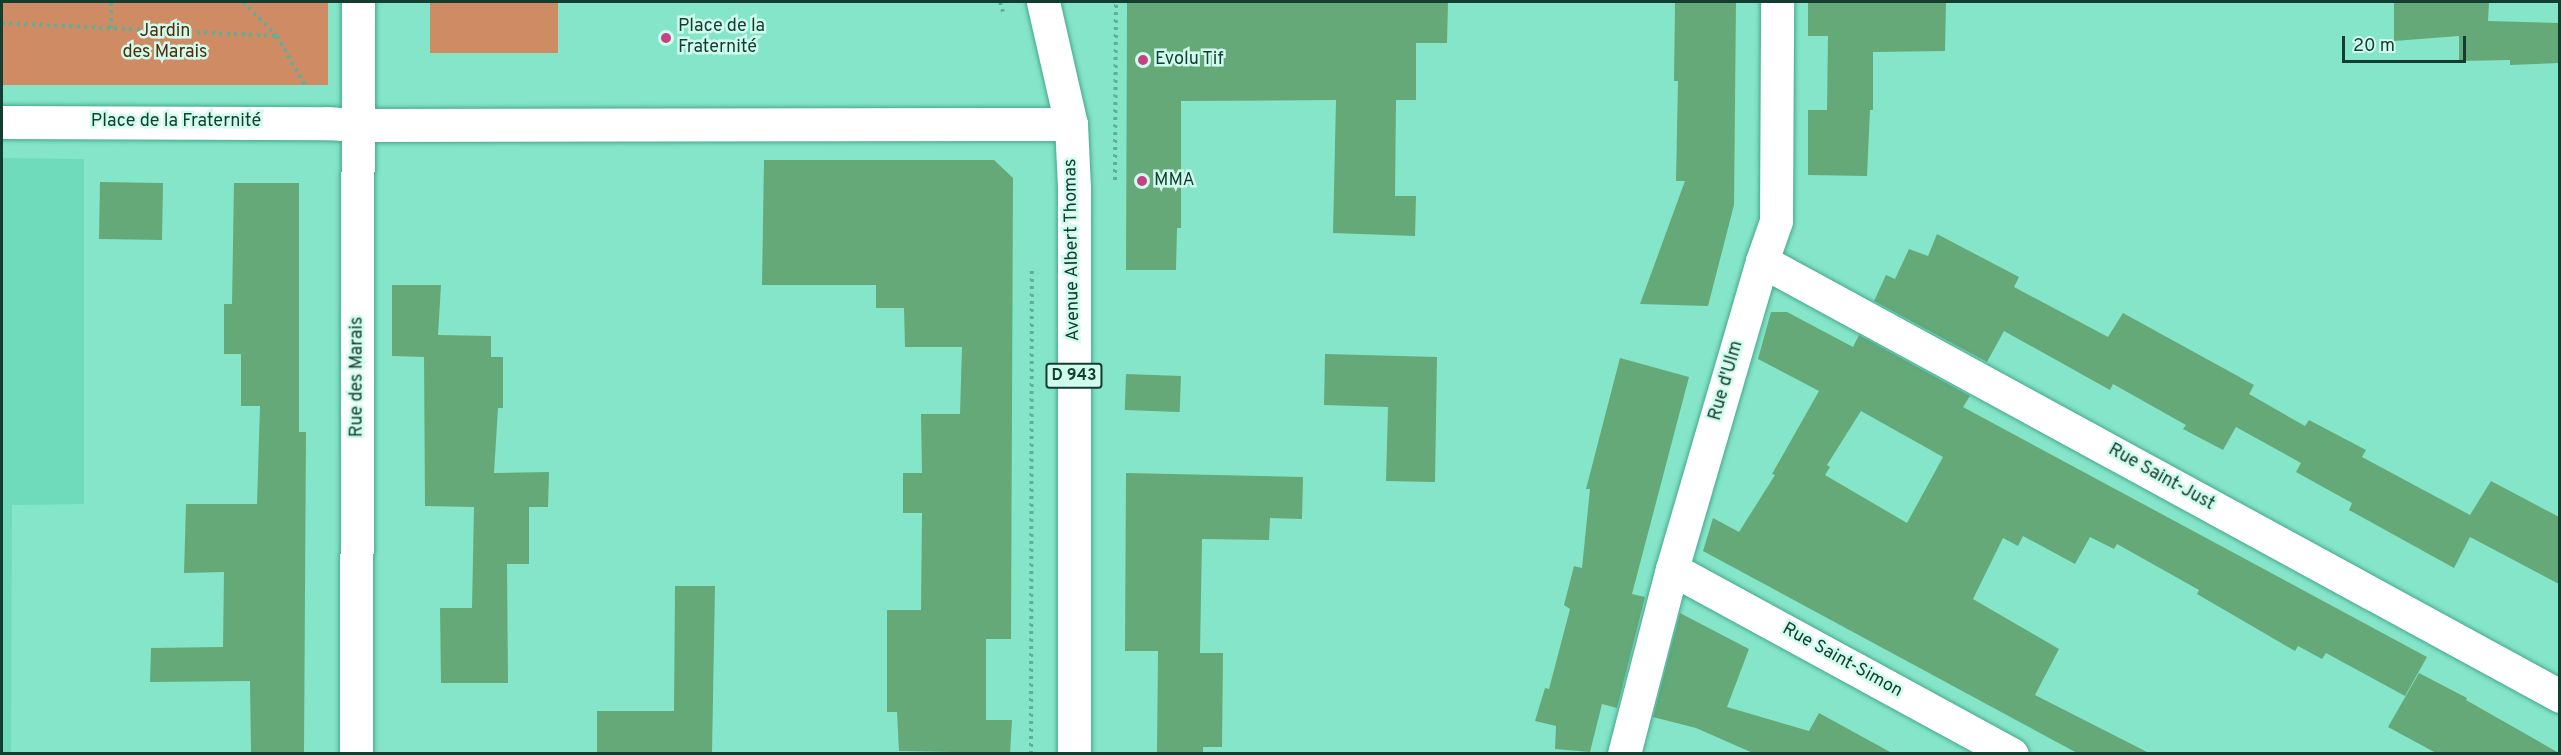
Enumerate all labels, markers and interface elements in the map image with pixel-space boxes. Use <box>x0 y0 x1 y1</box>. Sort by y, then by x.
place label: Place de la Fraternité <box>678 17 765 60</box>
park label: Jardin des Marais <box>122 22 208 64</box>
scale bar <box>2345 24 2470 62</box>
marker: Place de la Fraternité <box>659 31 673 45</box>
text: 20 m <box>2353 35 2395 58</box>
place label: Evolu Tif <box>1155 49 1224 71</box>
marker: Evolu Tif <box>1136 53 1150 67</box>
street label: Place de la Fraternité <box>91 111 261 133</box>
street label: Avenue Albert Thomas <box>1061 158 1085 342</box>
place label: MMA <box>1154 170 1195 192</box>
marker: MMA <box>1135 174 1149 188</box>
street label: Rue des Marais <box>347 317 369 437</box>
street label: Rue d'Ulm <box>1705 339 1749 423</box>
road number: D 943 <box>1044 363 1104 389</box>
street label: Rue Saint-Just <box>2104 440 2218 516</box>
street label: Rue Saint-Simon <box>1778 619 1906 703</box>

